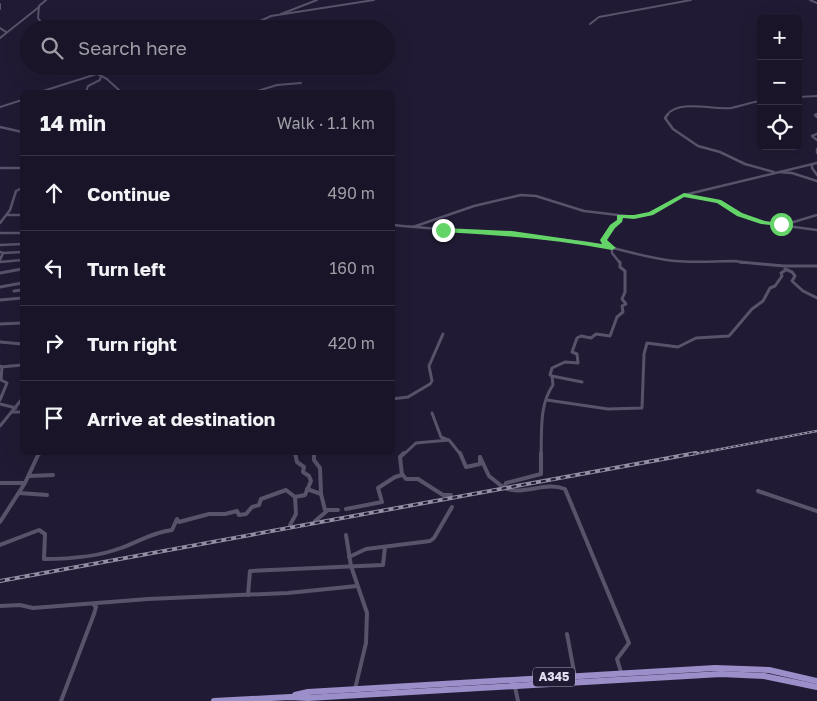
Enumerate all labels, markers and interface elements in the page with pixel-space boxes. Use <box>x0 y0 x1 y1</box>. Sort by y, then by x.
map controls <box>757 15 802 150</box>
button: + <box>757 15 802 60</box>
search box <box>20 20 395 75</box>
icon: search <box>38 34 66 62</box>
text: Search here <box>78 36 187 59</box>
button: − <box>757 60 802 105</box>
button: locate <box>757 105 802 150</box>
text: 14 min <box>40 110 106 136</box>
text: Walk · 1.1 km <box>277 113 375 133</box>
icon: ahead <box>40 179 68 207</box>
text: Continue <box>87 182 170 205</box>
text: 490 m <box>327 183 375 203</box>
route start <box>770 213 793 236</box>
route end <box>432 219 455 242</box>
icon: left <box>40 254 68 282</box>
text: Turn left <box>87 257 166 280</box>
text: 160 m <box>329 258 375 278</box>
icon: right <box>40 329 68 357</box>
text: Turn right <box>87 332 177 355</box>
text: 420 m <box>328 333 375 353</box>
icon: arrive <box>40 404 68 432</box>
text: Arrive at destination <box>87 407 275 430</box>
road number: A345 <box>533 668 575 686</box>

